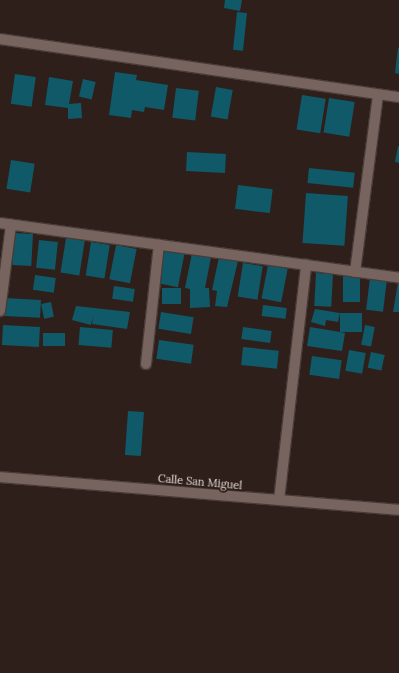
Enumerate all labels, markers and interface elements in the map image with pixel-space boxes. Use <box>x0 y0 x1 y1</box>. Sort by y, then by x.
street label: Calle San Miguel <box>157 472 243 492</box>

